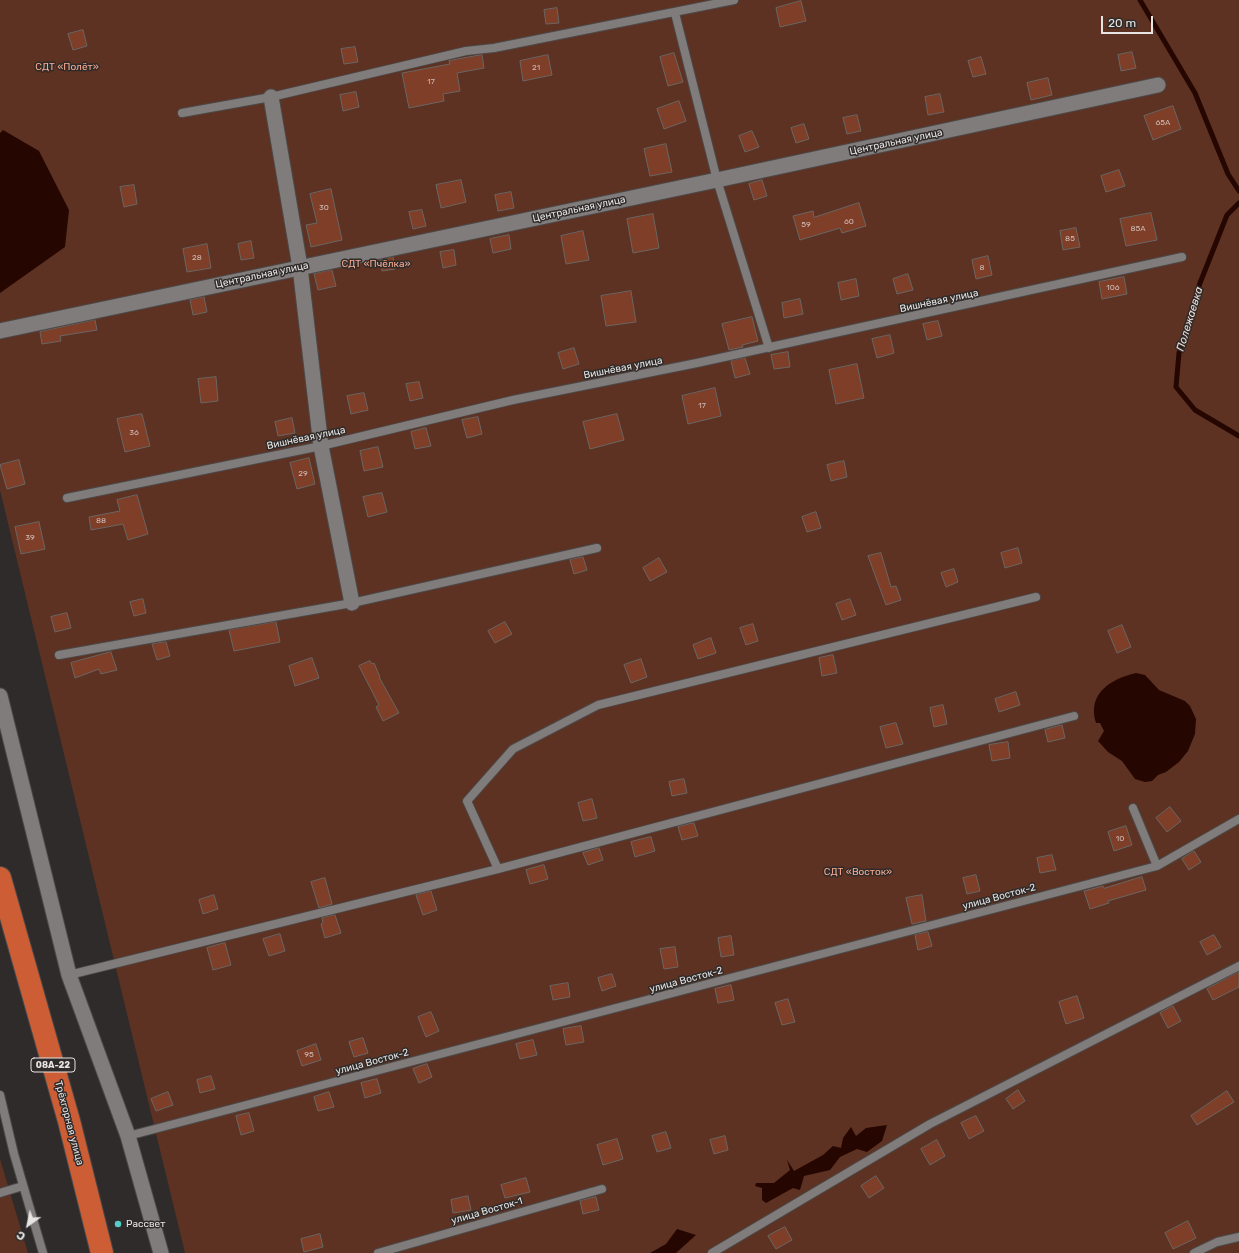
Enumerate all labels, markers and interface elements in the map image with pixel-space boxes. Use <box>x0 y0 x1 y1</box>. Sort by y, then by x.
scale bar <box>1103 8 1155 34</box>
text: 20 m <box>1108 16 1136 30</box>
park label: СДТ «Полёт» <box>35 61 99 73</box>
house number: 21 <box>532 63 540 73</box>
house number: 17 <box>427 77 435 87</box>
house number: 65А <box>1156 118 1170 128</box>
street label: Центральная улица <box>848 126 944 158</box>
street label: Центральная улица <box>531 193 627 225</box>
house number: 30 <box>319 203 329 213</box>
house number: 60 <box>844 217 854 227</box>
house number: 59 <box>801 220 811 230</box>
house number: 85А <box>1130 224 1146 234</box>
house number: 85 <box>1065 234 1075 244</box>
house number: 28 <box>192 253 202 263</box>
park label: СДТ «Пчёлка» <box>341 258 411 270</box>
street label: Центральная улица <box>214 259 310 291</box>
house number: 8 <box>979 263 985 273</box>
house number: 106 <box>1106 283 1120 293</box>
water label: Полежаевка <box>1174 285 1206 353</box>
street label: Вишнёвая улица <box>899 287 979 315</box>
street label: Вишнёвая улица <box>583 354 663 382</box>
house number: 17 <box>698 401 706 411</box>
street label: Вишнёвая улица <box>266 424 346 452</box>
house number: 36 <box>129 428 139 438</box>
house number: 29 <box>298 469 308 479</box>
house number: 88 <box>96 516 106 526</box>
house number: 39 <box>25 533 35 543</box>
house number: 10 <box>1116 834 1124 844</box>
park label: СДТ «Восток» <box>824 866 892 878</box>
street label: улица Восток-2 <box>961 881 1037 913</box>
street label: улица Восток-2 <box>648 964 724 996</box>
street label: улица Восток-2 <box>334 1046 410 1078</box>
house number: 95 <box>304 1050 314 1060</box>
road number: 08А-22 <box>31 1058 75 1072</box>
street label: Трёхгорная улица <box>52 1079 86 1167</box>
street label: улица Восток-1 <box>450 1195 524 1227</box>
north arrow <box>8 1205 48 1245</box>
place label: Рассвет <box>126 1218 165 1230</box>
marker: Рассвет <box>113 1219 123 1229</box>
text: С <box>14 1228 28 1243</box>

